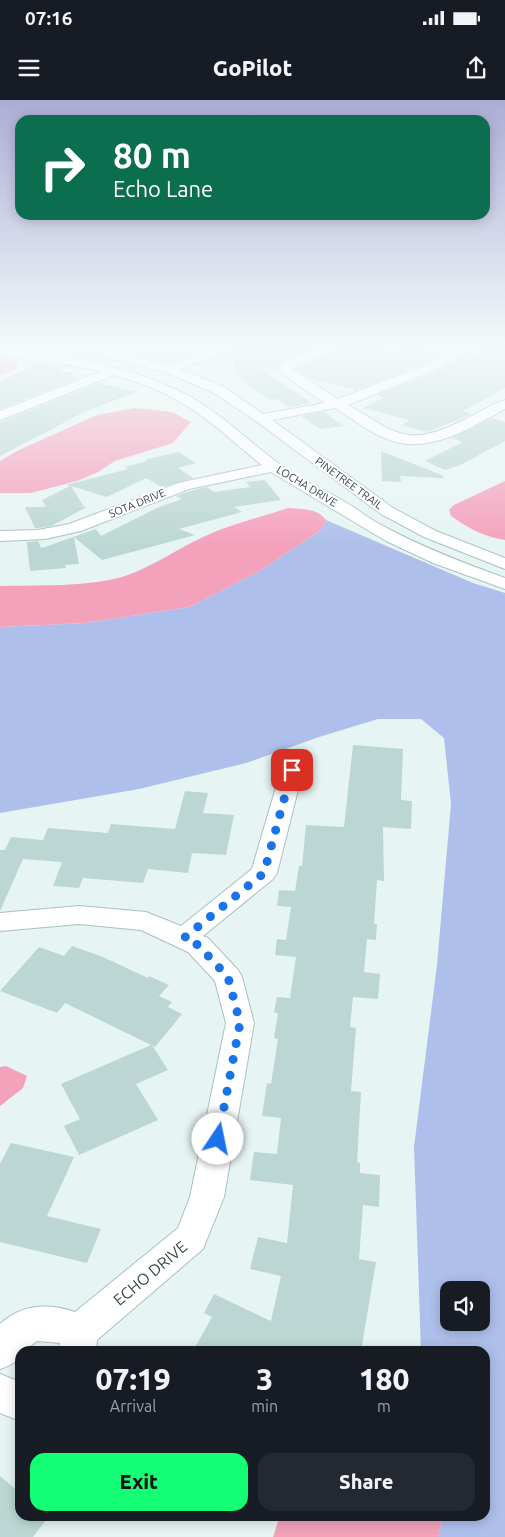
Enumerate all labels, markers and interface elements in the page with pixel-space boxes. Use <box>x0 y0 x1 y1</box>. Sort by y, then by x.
text: 07:16 <box>25 7 73 29</box>
icon: menu <box>15 54 43 82</box>
icon: share <box>462 54 490 82</box>
text: GoPilot <box>213 55 292 80</box>
icon: right <box>30 135 95 200</box>
text: 80 m <box>113 135 191 175</box>
text: Echo Lane <box>113 176 213 201</box>
street label: PINETREE TRAIL <box>313 455 385 512</box>
street label: LOCHA DRIVE <box>275 463 339 509</box>
street label: SOTA DRIVE <box>107 486 167 520</box>
pin <box>271 749 313 791</box>
icon: arrive <box>278 756 306 784</box>
position arrow <box>191 1112 243 1164</box>
street label: ECHO DRIVE <box>110 1237 190 1309</box>
map controls <box>440 1281 490 1331</box>
button: sound <box>440 1281 490 1331</box>
text: 07:19 <box>96 1362 171 1396</box>
text: 3 <box>256 1362 273 1396</box>
text: 180 <box>359 1362 409 1396</box>
text: Arrival <box>110 1397 156 1415</box>
text: min <box>251 1397 278 1415</box>
text: m <box>377 1397 391 1415</box>
button: Exit <box>30 1453 248 1511</box>
button: Share <box>258 1453 475 1511</box>

